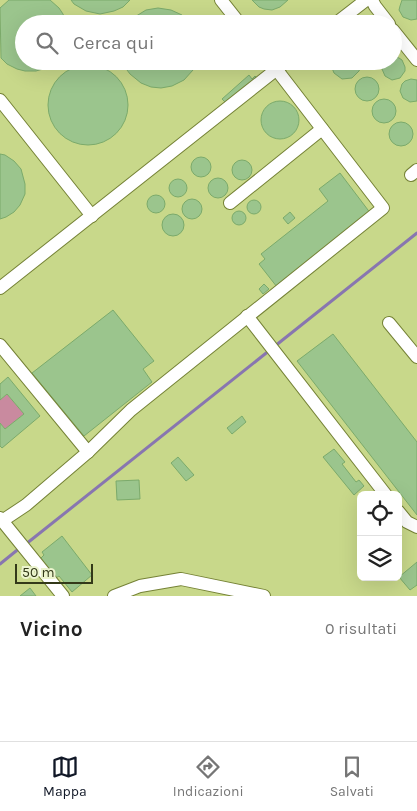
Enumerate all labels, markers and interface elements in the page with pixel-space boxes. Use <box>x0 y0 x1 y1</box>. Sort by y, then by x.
search box <box>15 15 402 70</box>
icon: search <box>33 29 61 57</box>
text: Cerca qui <box>73 32 154 54</box>
map controls <box>357 491 402 581</box>
button: locate <box>357 491 402 536</box>
button: layers <box>357 536 402 581</box>
scale bar <box>15 561 92 584</box>
text: 50 m <box>22 564 55 581</box>
text: Vicino <box>20 617 83 641</box>
text: 0 risultati <box>325 619 397 638</box>
tab: Mappa <box>43 753 87 800</box>
tab: Indicazioni <box>173 753 244 800</box>
tab: Salvati <box>330 753 374 800</box>

